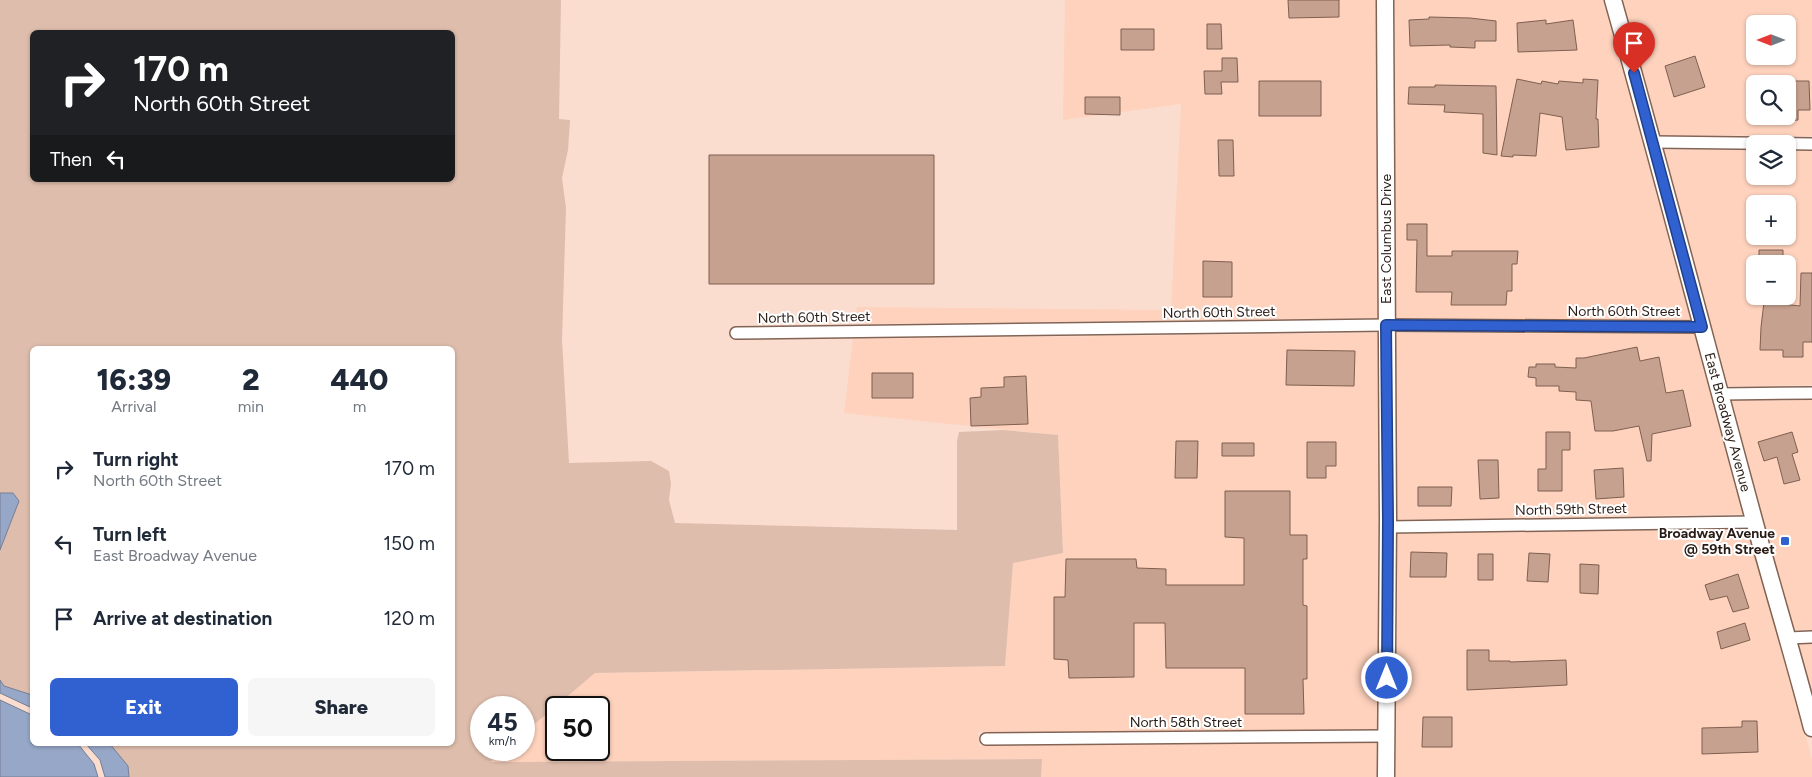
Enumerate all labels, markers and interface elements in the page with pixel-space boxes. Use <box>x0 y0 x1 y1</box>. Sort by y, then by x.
north arrow <box>1746 15 1796 65</box>
map controls <box>1746 15 1796 305</box>
pin <box>1613 22 1655 73</box>
icon: arrive <box>1620 29 1648 57</box>
text: 170 m <box>133 48 229 90</box>
icon: right <box>50 50 115 115</box>
button: search <box>1746 75 1796 125</box>
text: North 60th Street <box>133 90 310 117</box>
button: layers <box>1746 135 1796 185</box>
icon: left <box>102 145 130 173</box>
text: Then <box>50 148 92 171</box>
street label: East Columbus Drive <box>1378 174 1395 304</box>
button: + <box>1746 195 1796 245</box>
button: − <box>1746 255 1796 305</box>
street label: North 60th Street <box>1162 303 1276 322</box>
street label: North 60th Street <box>1568 303 1680 320</box>
street label: North 60th Street <box>757 308 871 327</box>
street label: East Broadway Avenue <box>1701 351 1754 494</box>
text: 16:39 <box>97 361 171 398</box>
text: 2 <box>242 361 260 398</box>
text: 440 <box>331 361 388 398</box>
text: Arrival <box>111 397 156 416</box>
text: min <box>238 397 264 416</box>
text: m <box>353 397 366 416</box>
text: Turn right <box>93 448 179 471</box>
icon: right <box>50 455 78 483</box>
text: 170 m <box>384 457 435 480</box>
text: North 60th Street <box>93 471 222 490</box>
street label: North 59th Street <box>1515 500 1627 519</box>
text: Turn left <box>93 523 167 546</box>
place label: Broadway Avenue @ 59th Street <box>1659 525 1775 558</box>
icon: left <box>50 530 78 558</box>
text: 150 m <box>383 532 435 555</box>
marker: Broadway Avenue @ 59th Street <box>1779 535 1791 547</box>
text: East Broadway Avenue <box>93 546 257 565</box>
icon: arrive <box>50 605 78 633</box>
text: Arrive at destination <box>93 607 272 630</box>
text: 120 m <box>383 607 435 630</box>
position arrow <box>1360 651 1412 703</box>
button: Exit <box>50 678 238 736</box>
button: Share <box>248 678 435 736</box>
speed limit sign: 50 <box>545 696 610 761</box>
text: 45 <box>487 707 518 737</box>
street label: North 58th Street <box>1130 714 1242 731</box>
text: km/h <box>489 734 516 748</box>

